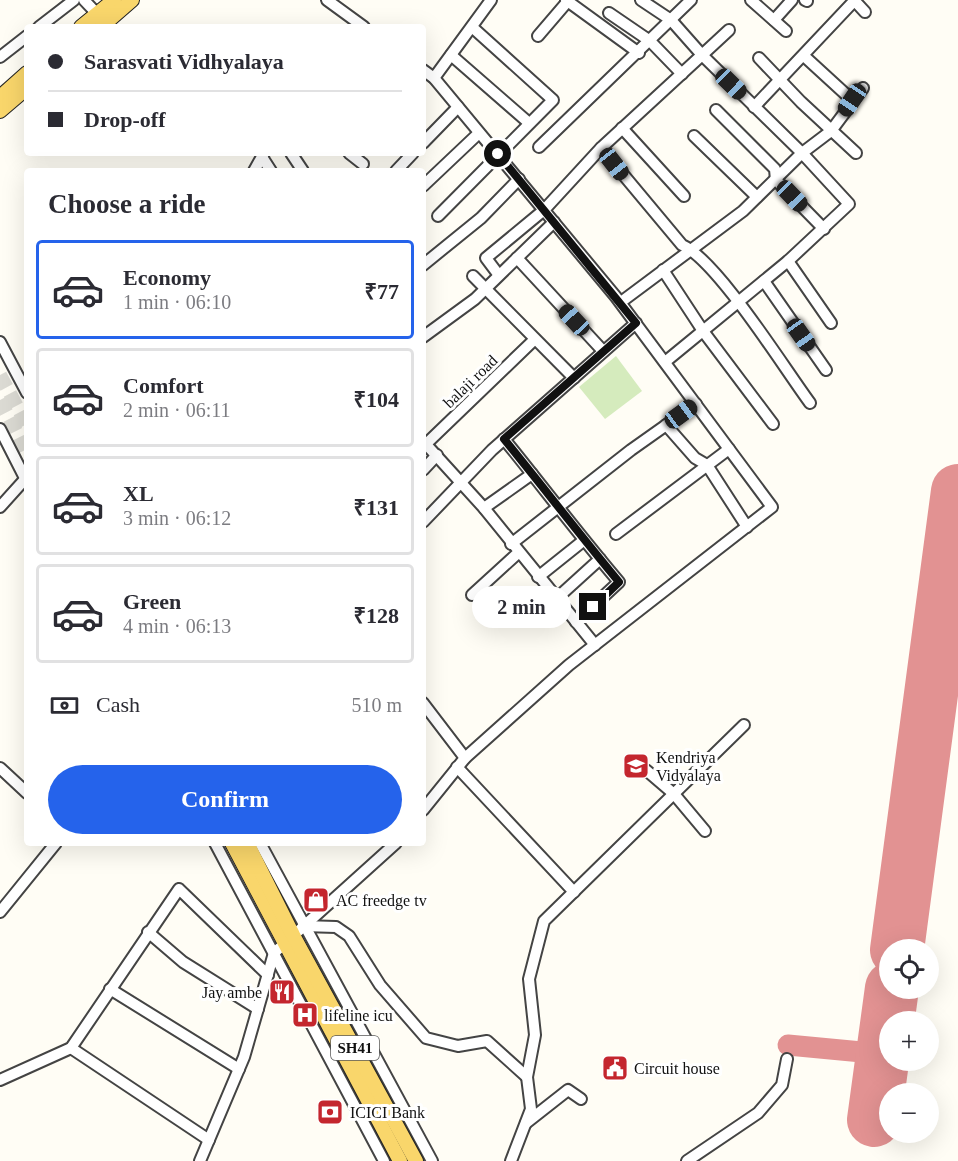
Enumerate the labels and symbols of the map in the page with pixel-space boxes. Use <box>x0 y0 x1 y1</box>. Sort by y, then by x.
car <box>712 65 750 103</box>
car <box>834 80 870 120</box>
route start <box>484 140 511 167</box>
car <box>596 144 632 184</box>
car <box>773 177 811 215</box>
car <box>555 301 593 339</box>
car <box>783 315 819 355</box>
street label: balaji road <box>440 352 501 412</box>
car <box>661 396 701 432</box>
callout: 2 min <box>473 586 572 628</box>
route end <box>579 593 606 620</box>
place label: Kendriya Vidyalaya <box>656 749 721 785</box>
school or university icon: Kendriya Vidyalaya <box>621 751 651 781</box>
shop icon: AC freedge tv <box>301 885 331 915</box>
place label: AC freedge tv <box>336 892 427 910</box>
restaurant icon: Jay ambe <box>267 977 297 1007</box>
place label: Jay ambe <box>202 984 262 1002</box>
hospital icon: lifeline icu <box>290 1000 320 1030</box>
place label: lifeline icu <box>324 1007 393 1024</box>
road number: SH41 <box>331 1036 379 1060</box>
public building icon: Circuit house <box>600 1053 630 1083</box>
place label: Circuit house <box>634 1060 720 1077</box>
bank icon: ICICI Bank <box>315 1097 345 1127</box>
place label: ICICI Bank <box>350 1104 425 1121</box>

